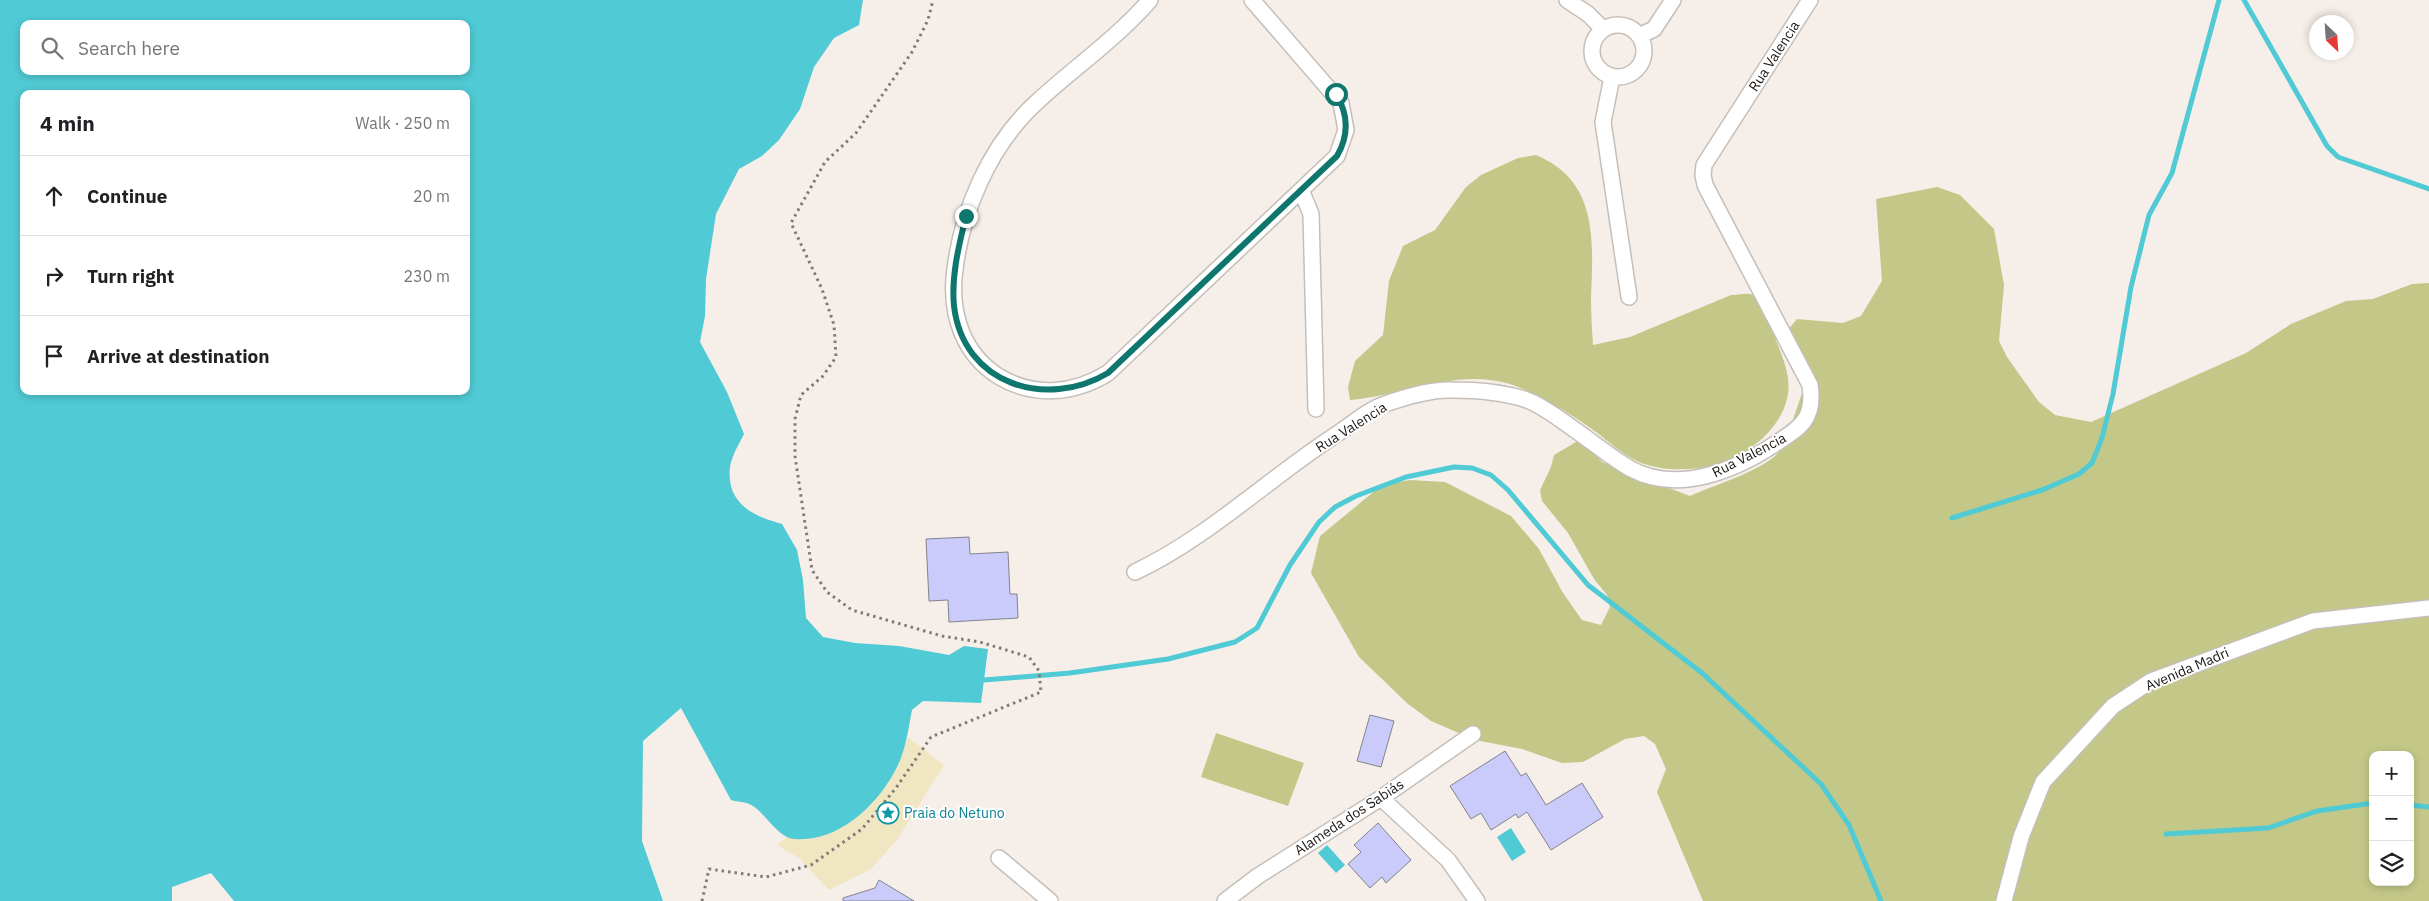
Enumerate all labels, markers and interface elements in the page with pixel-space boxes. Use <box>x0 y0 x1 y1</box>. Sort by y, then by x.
north arrow <box>2309 15 2354 60</box>
street label: Rua Valencia <box>1744 17 1804 95</box>
search box <box>20 20 470 75</box>
icon: search <box>38 34 66 62</box>
text: Search here <box>78 36 180 60</box>
route start <box>1325 83 1348 106</box>
text: 4 min <box>40 109 95 137</box>
text: Walk · 250 m <box>355 113 450 133</box>
icon: ahead <box>40 182 68 210</box>
text: Continue <box>87 184 167 208</box>
text: 20 m <box>413 186 450 206</box>
route end <box>955 205 978 228</box>
icon: right <box>40 262 68 290</box>
text: Turn right <box>87 264 174 288</box>
text: 230 m <box>403 266 450 286</box>
icon: arrive <box>40 342 68 370</box>
text: Arrive at destination <box>87 344 270 368</box>
street label: Rua Valencia <box>1312 398 1390 456</box>
street label: Rua Valencia <box>1709 428 1790 481</box>
street label: Avenida Madri <box>2142 643 2232 695</box>
map controls <box>2369 751 2414 886</box>
button: + <box>2369 751 2414 796</box>
street label: Alameda dos Sabiás <box>1291 775 1407 859</box>
button: − <box>2369 796 2414 841</box>
place icon: Praia do Netuno <box>876 801 900 825</box>
place label: Praia do Netuno <box>904 804 1005 822</box>
button: layers <box>2369 841 2414 886</box>

